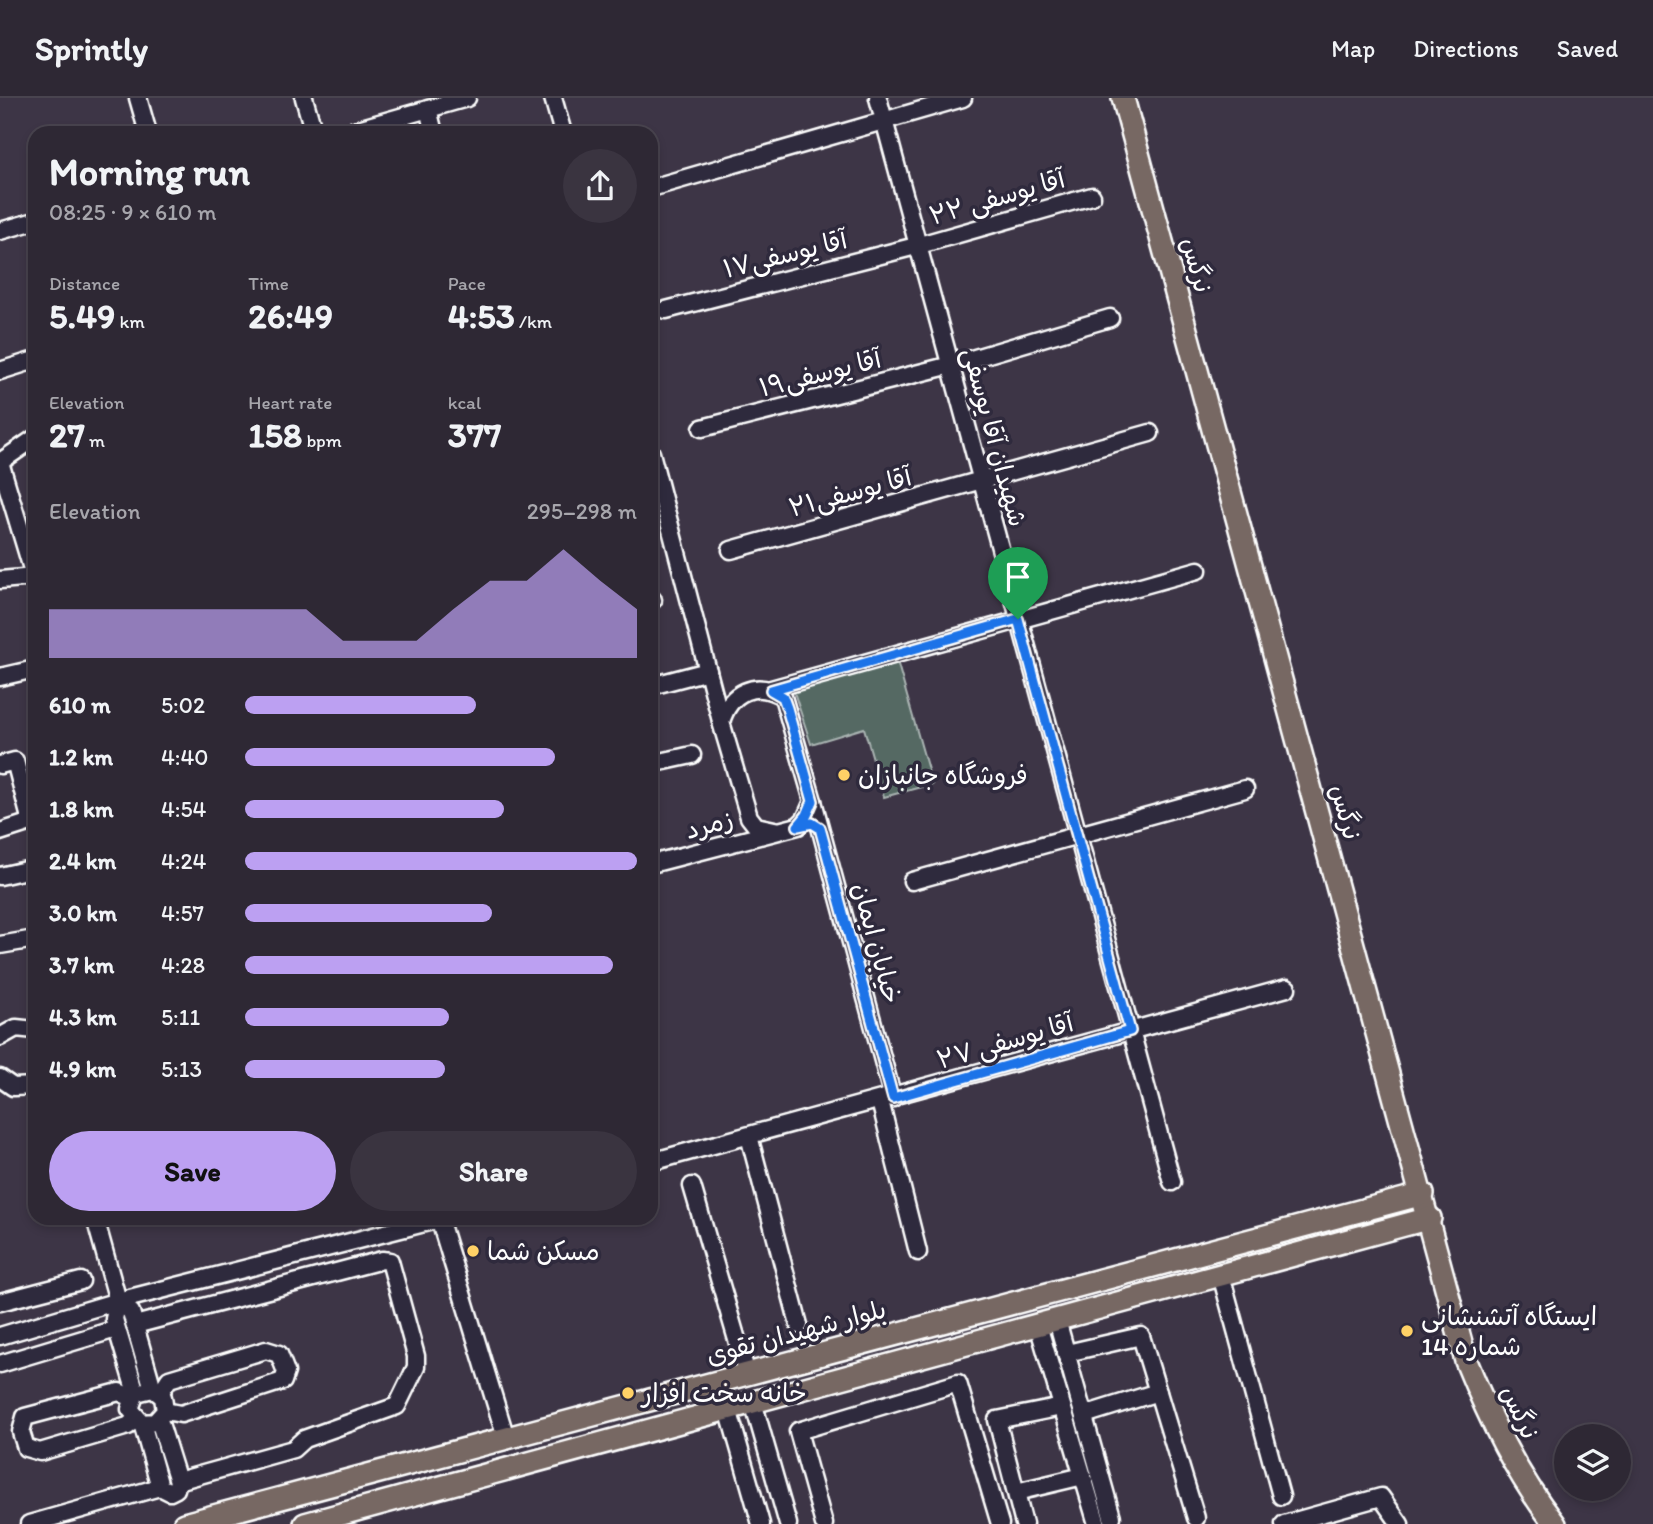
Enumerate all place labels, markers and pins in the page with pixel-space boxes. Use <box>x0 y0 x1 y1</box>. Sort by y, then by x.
pin <box>988 547 1048 619</box>
place label: فروشگاه جانبازان <box>858 759 1028 791</box>
marker: فروشگاه جانبازان <box>836 767 852 783</box>
place label: مسکن شما <box>487 1235 600 1267</box>
marker: مسکن شما <box>465 1243 481 1259</box>
place label: ایستگاه آتشنشانی شماره 14 <box>1421 1300 1597 1362</box>
marker: ایستگاه آتشنشانی شماره 14 <box>1399 1323 1415 1339</box>
place label: خانه سخت افزار <box>640 1377 807 1409</box>
marker: خانه سخت افزار <box>620 1385 636 1401</box>

